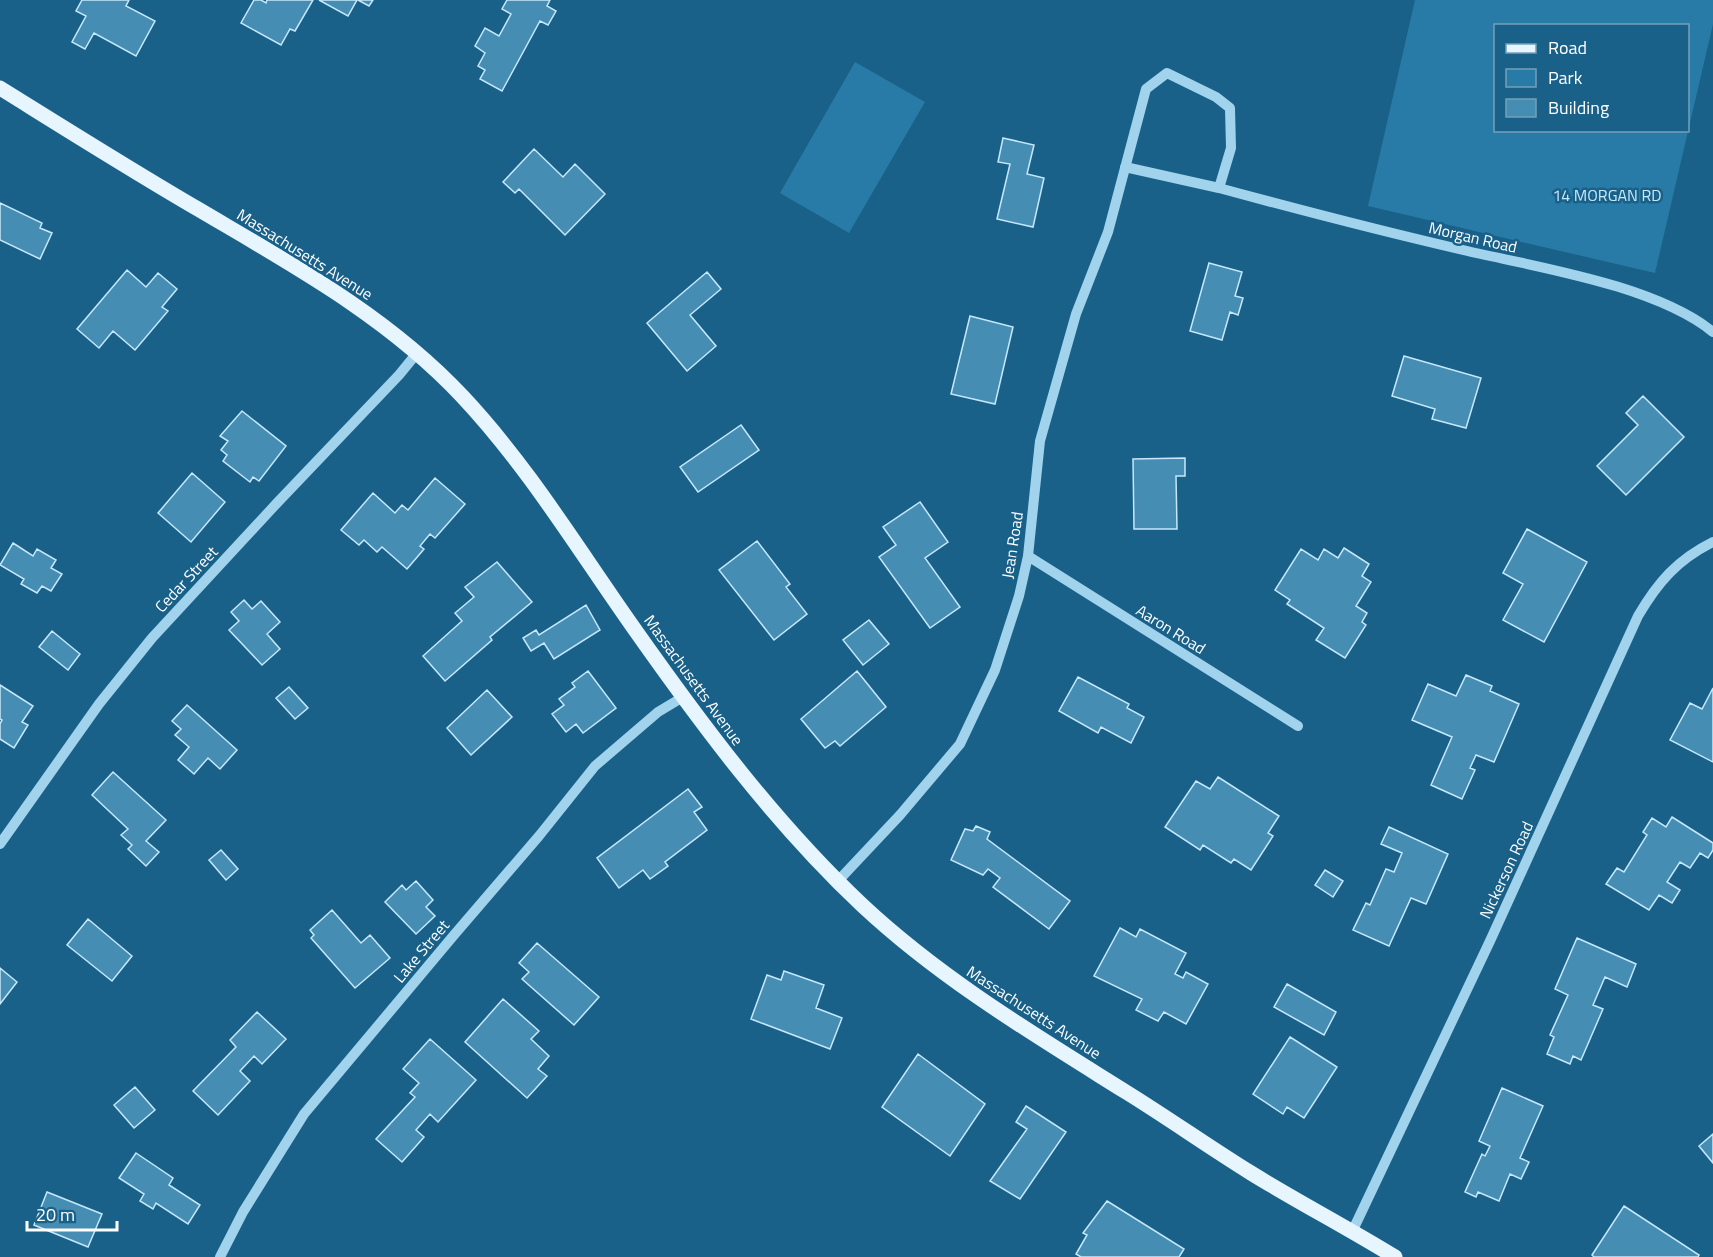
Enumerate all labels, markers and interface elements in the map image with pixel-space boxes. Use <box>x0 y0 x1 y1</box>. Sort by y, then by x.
legend <box>1494 24 1689 132</box>
text: Road <box>1548 34 1587 61</box>
text: Park <box>1548 64 1583 91</box>
text: Building <box>1548 94 1609 121</box>
park label: 14 MORGAN RD <box>1552 183 1662 207</box>
street label: Massachusetts Avenue <box>232 202 378 306</box>
street label: Morgan Road <box>1426 215 1520 259</box>
street label: Jean Road <box>995 510 1029 580</box>
street label: Cedar Street <box>149 540 223 618</box>
street label: Aaron Road <box>1132 598 1210 660</box>
street label: Massachusetts Avenue <box>638 610 750 750</box>
street label: Nickerson Road <box>1473 817 1539 923</box>
street label: Lake Street <box>387 914 455 988</box>
street label: Massachusetts Avenue <box>962 959 1106 1065</box>
scale bar <box>27 1194 117 1232</box>
text: 20 m <box>36 1201 75 1228</box>

